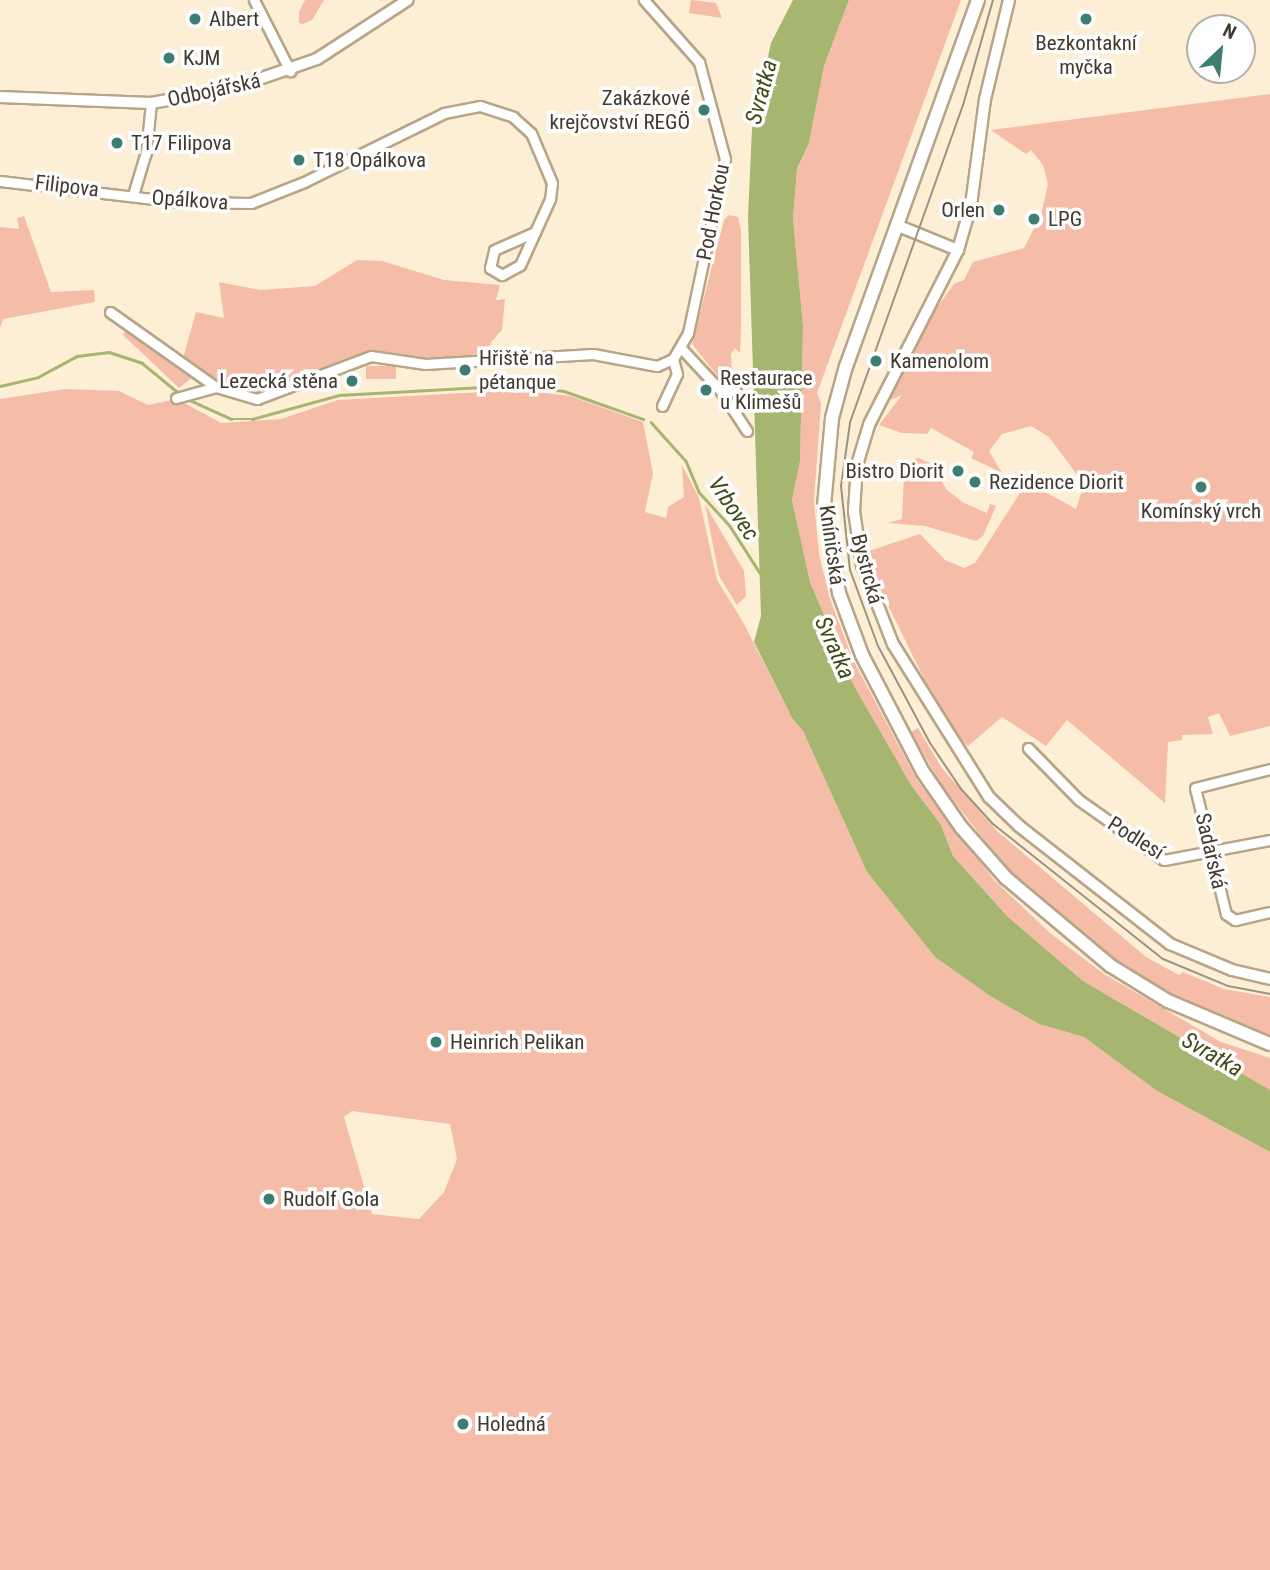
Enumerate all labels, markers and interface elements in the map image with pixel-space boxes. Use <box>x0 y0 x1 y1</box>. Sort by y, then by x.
place label: Albert <box>209 6 259 32</box>
marker: Albert <box>187 11 203 27</box>
marker: Bezkontakní myčka <box>1078 11 1094 27</box>
north arrow <box>1186 14 1256 84</box>
text: N <box>1219 19 1240 44</box>
place label: Bezkontakní myčka <box>1035 30 1137 80</box>
place label: KJM <box>183 45 220 71</box>
marker: KJM <box>161 50 177 66</box>
water label: Svratka <box>740 57 784 127</box>
street label: Odbojářská <box>165 68 263 112</box>
place label: Zakázkové krejčovství REGÖ <box>550 85 690 135</box>
marker: Zakázkové krejčovství REGÖ <box>696 102 712 118</box>
place label: T17 Filipova <box>131 130 232 156</box>
marker: T17 Filipova <box>109 135 125 151</box>
place label: T18 Opálkova <box>313 147 426 173</box>
marker: T18 Opálkova <box>291 152 307 168</box>
street label: Pod Horkou <box>691 162 735 262</box>
street label: Filipova <box>34 170 100 202</box>
street label: Opálkova <box>151 185 229 215</box>
place label: Orlen <box>941 197 985 223</box>
marker: Orlen <box>991 202 1007 218</box>
place label: LPG <box>1048 206 1082 232</box>
marker: LPG <box>1026 211 1042 227</box>
place label: Hřiště na pétanque <box>479 345 556 395</box>
place label: Kamenolom <box>890 348 989 374</box>
marker: Kamenolom <box>868 353 884 369</box>
marker: Hřiště na pétanque <box>457 362 473 378</box>
place label: Restaurace u Klimešů <box>720 365 813 415</box>
place label: Lezecká stěna <box>219 368 338 394</box>
marker: Lezecká stěna <box>344 373 360 389</box>
marker: Restaurace u Klimešů <box>698 382 714 398</box>
place label: Bistro Diorit <box>846 458 944 484</box>
marker: Bistro Diorit <box>950 463 966 479</box>
place label: Rezidence Diorit <box>989 469 1124 495</box>
water label: Vrbovec <box>702 472 764 546</box>
marker: Rezidence Diorit <box>967 474 983 490</box>
marker: Komínský vrch <box>1193 479 1209 495</box>
place label: Komínský vrch <box>1141 498 1261 524</box>
street label: Kníničská <box>814 504 850 586</box>
street label: Bystrcká <box>846 531 888 607</box>
water label: Svratka <box>808 612 860 684</box>
street label: Podlesí <box>1103 811 1169 865</box>
street label: Sadařská <box>1190 811 1232 891</box>
water label: Svratka <box>1177 1027 1247 1083</box>
place label: Heinrich Pelikan <box>450 1029 584 1055</box>
marker: Heinrich Pelikan <box>428 1034 444 1050</box>
place label: Rudolf Gola <box>283 1186 379 1212</box>
marker: Rudolf Gola <box>261 1191 277 1207</box>
place label: Holedná <box>477 1411 546 1437</box>
marker: Holedná <box>455 1416 471 1432</box>

